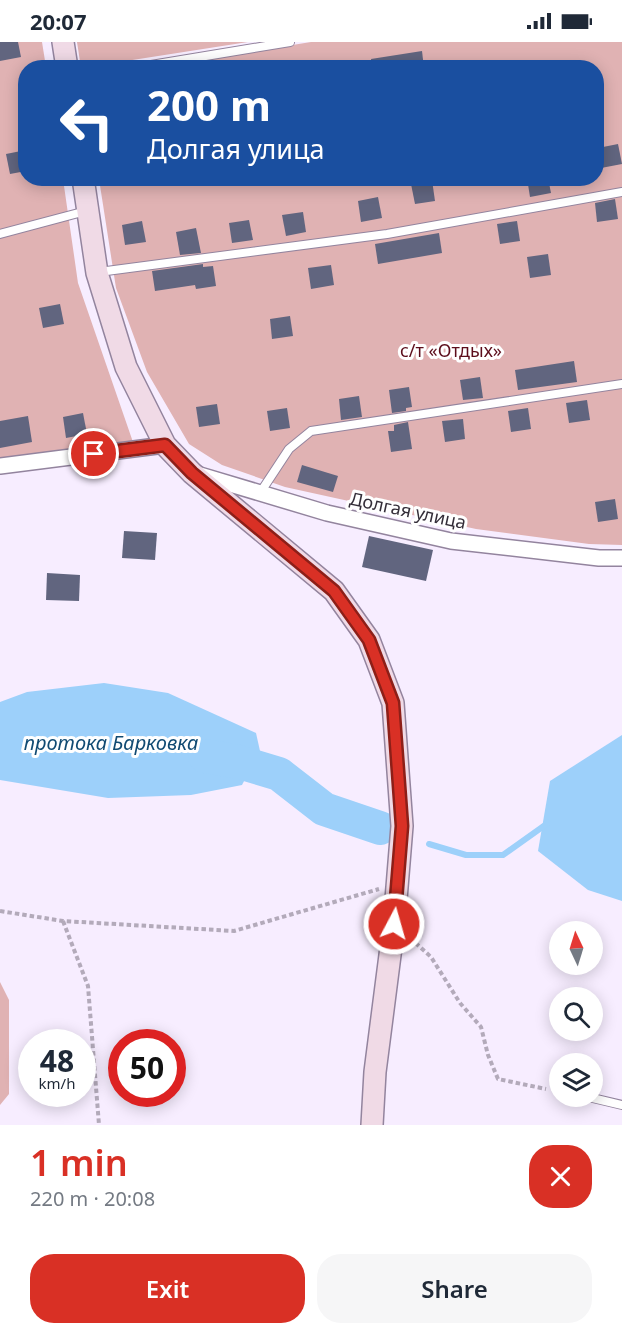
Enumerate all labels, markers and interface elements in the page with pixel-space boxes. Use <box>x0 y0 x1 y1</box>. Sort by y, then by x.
text: 20:07 <box>30 6 87 36</box>
text: 200 m <box>147 76 271 133</box>
icon: left <box>48 84 126 162</box>
text: Долгая улица <box>147 130 325 167</box>
park label: с/т «Отдых» <box>400 338 502 362</box>
pin <box>68 428 119 479</box>
icon: arrive <box>77 437 110 470</box>
street label: Долгая улица <box>348 486 468 534</box>
water label: протока Барковка <box>24 729 198 756</box>
position arrow <box>362 892 426 956</box>
north arrow <box>549 921 603 975</box>
map controls <box>549 921 603 1107</box>
button: search <box>549 987 603 1041</box>
speed limit sign: 50 <box>108 1029 186 1107</box>
text: 48 <box>40 1040 74 1081</box>
button: layers <box>549 1053 603 1107</box>
text: km/h <box>39 1073 75 1093</box>
text: 1 min <box>30 1138 128 1187</box>
button: close <box>529 1145 592 1208</box>
text: 220 m · 20:08 <box>30 1185 155 1212</box>
button: Exit <box>30 1254 305 1323</box>
button: Share <box>317 1254 592 1323</box>

